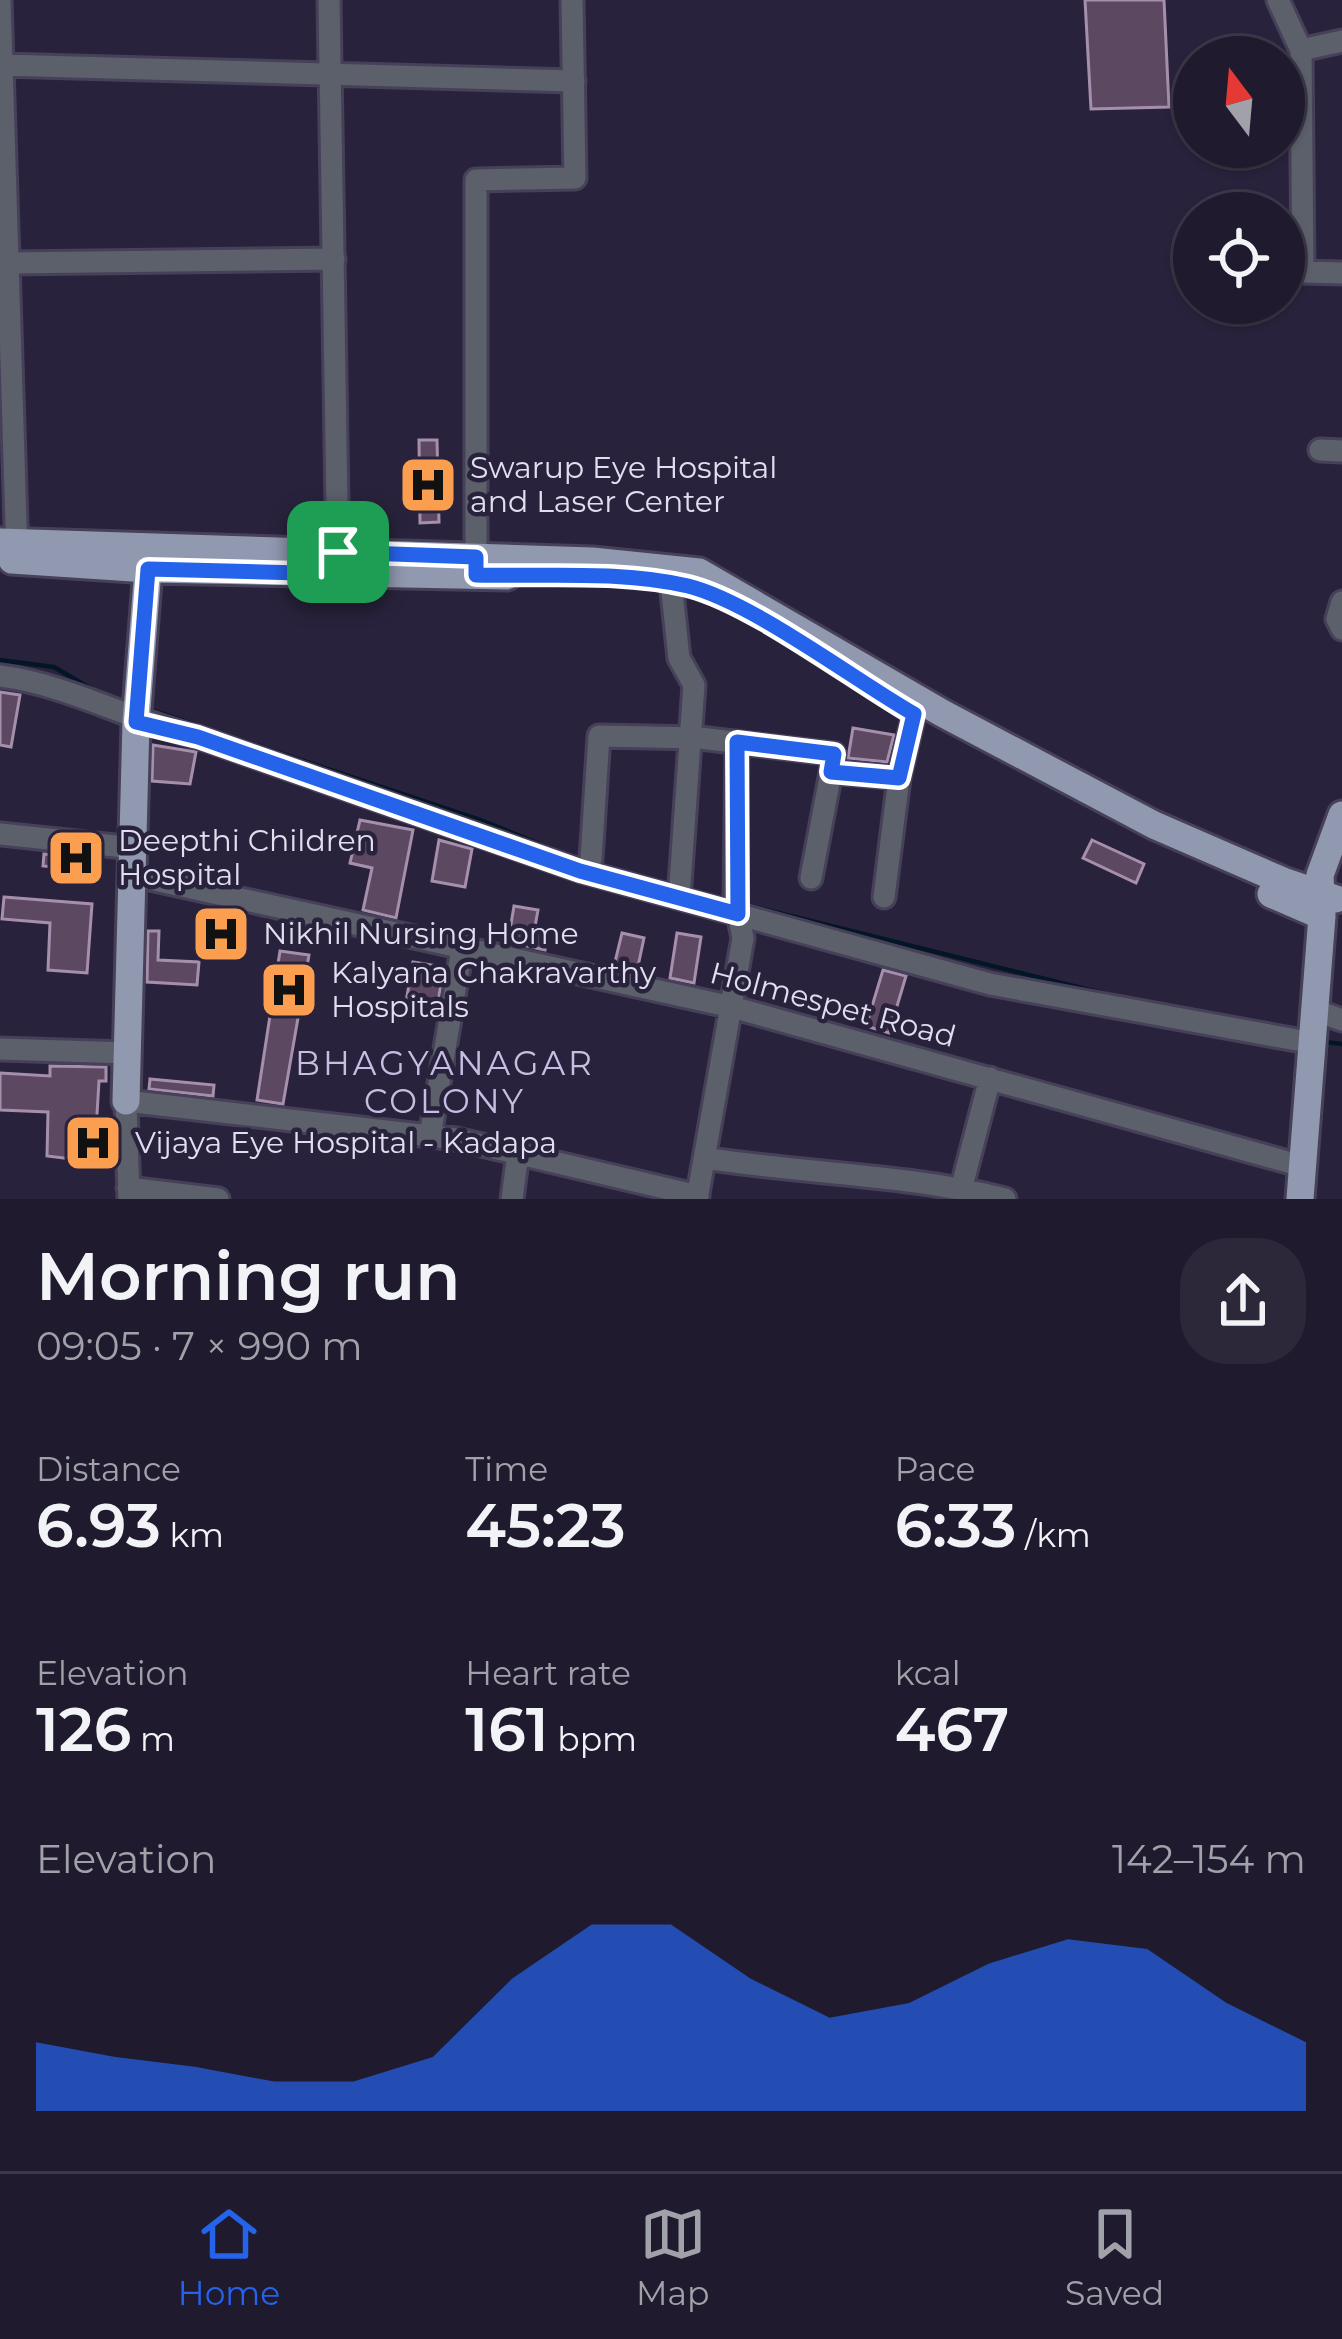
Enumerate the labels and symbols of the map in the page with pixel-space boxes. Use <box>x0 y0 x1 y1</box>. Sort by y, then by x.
north arrow <box>1173 36 1305 168</box>
place label: Swarup Eye Hospital and Laser Center <box>470 449 777 520</box>
hospital icon: Swarup Eye Hospital and Laser Center <box>397 454 459 516</box>
pin <box>287 501 389 603</box>
place label: Deepthi Children Hospital <box>118 822 376 893</box>
hospital icon: Deepthi Children Hospital <box>45 827 107 889</box>
hospital icon: Nikhil Nursing Home <box>190 903 252 965</box>
place label: Nikhil Nursing Home <box>263 915 579 952</box>
place label: Kalyana Chakravarthy Hospitals <box>331 954 657 1025</box>
street label: Holmespet Road <box>706 954 960 1055</box>
hospital icon: Kalyana Chakravarthy Hospitals <box>258 959 320 1021</box>
district label: BHAGYANAGAR COLONY <box>295 1043 595 1121</box>
hospital icon: Vijaya Eye Hospital - Kadapa <box>62 1112 124 1174</box>
place label: Vijaya Eye Hospital - Kadapa <box>135 1124 557 1161</box>

